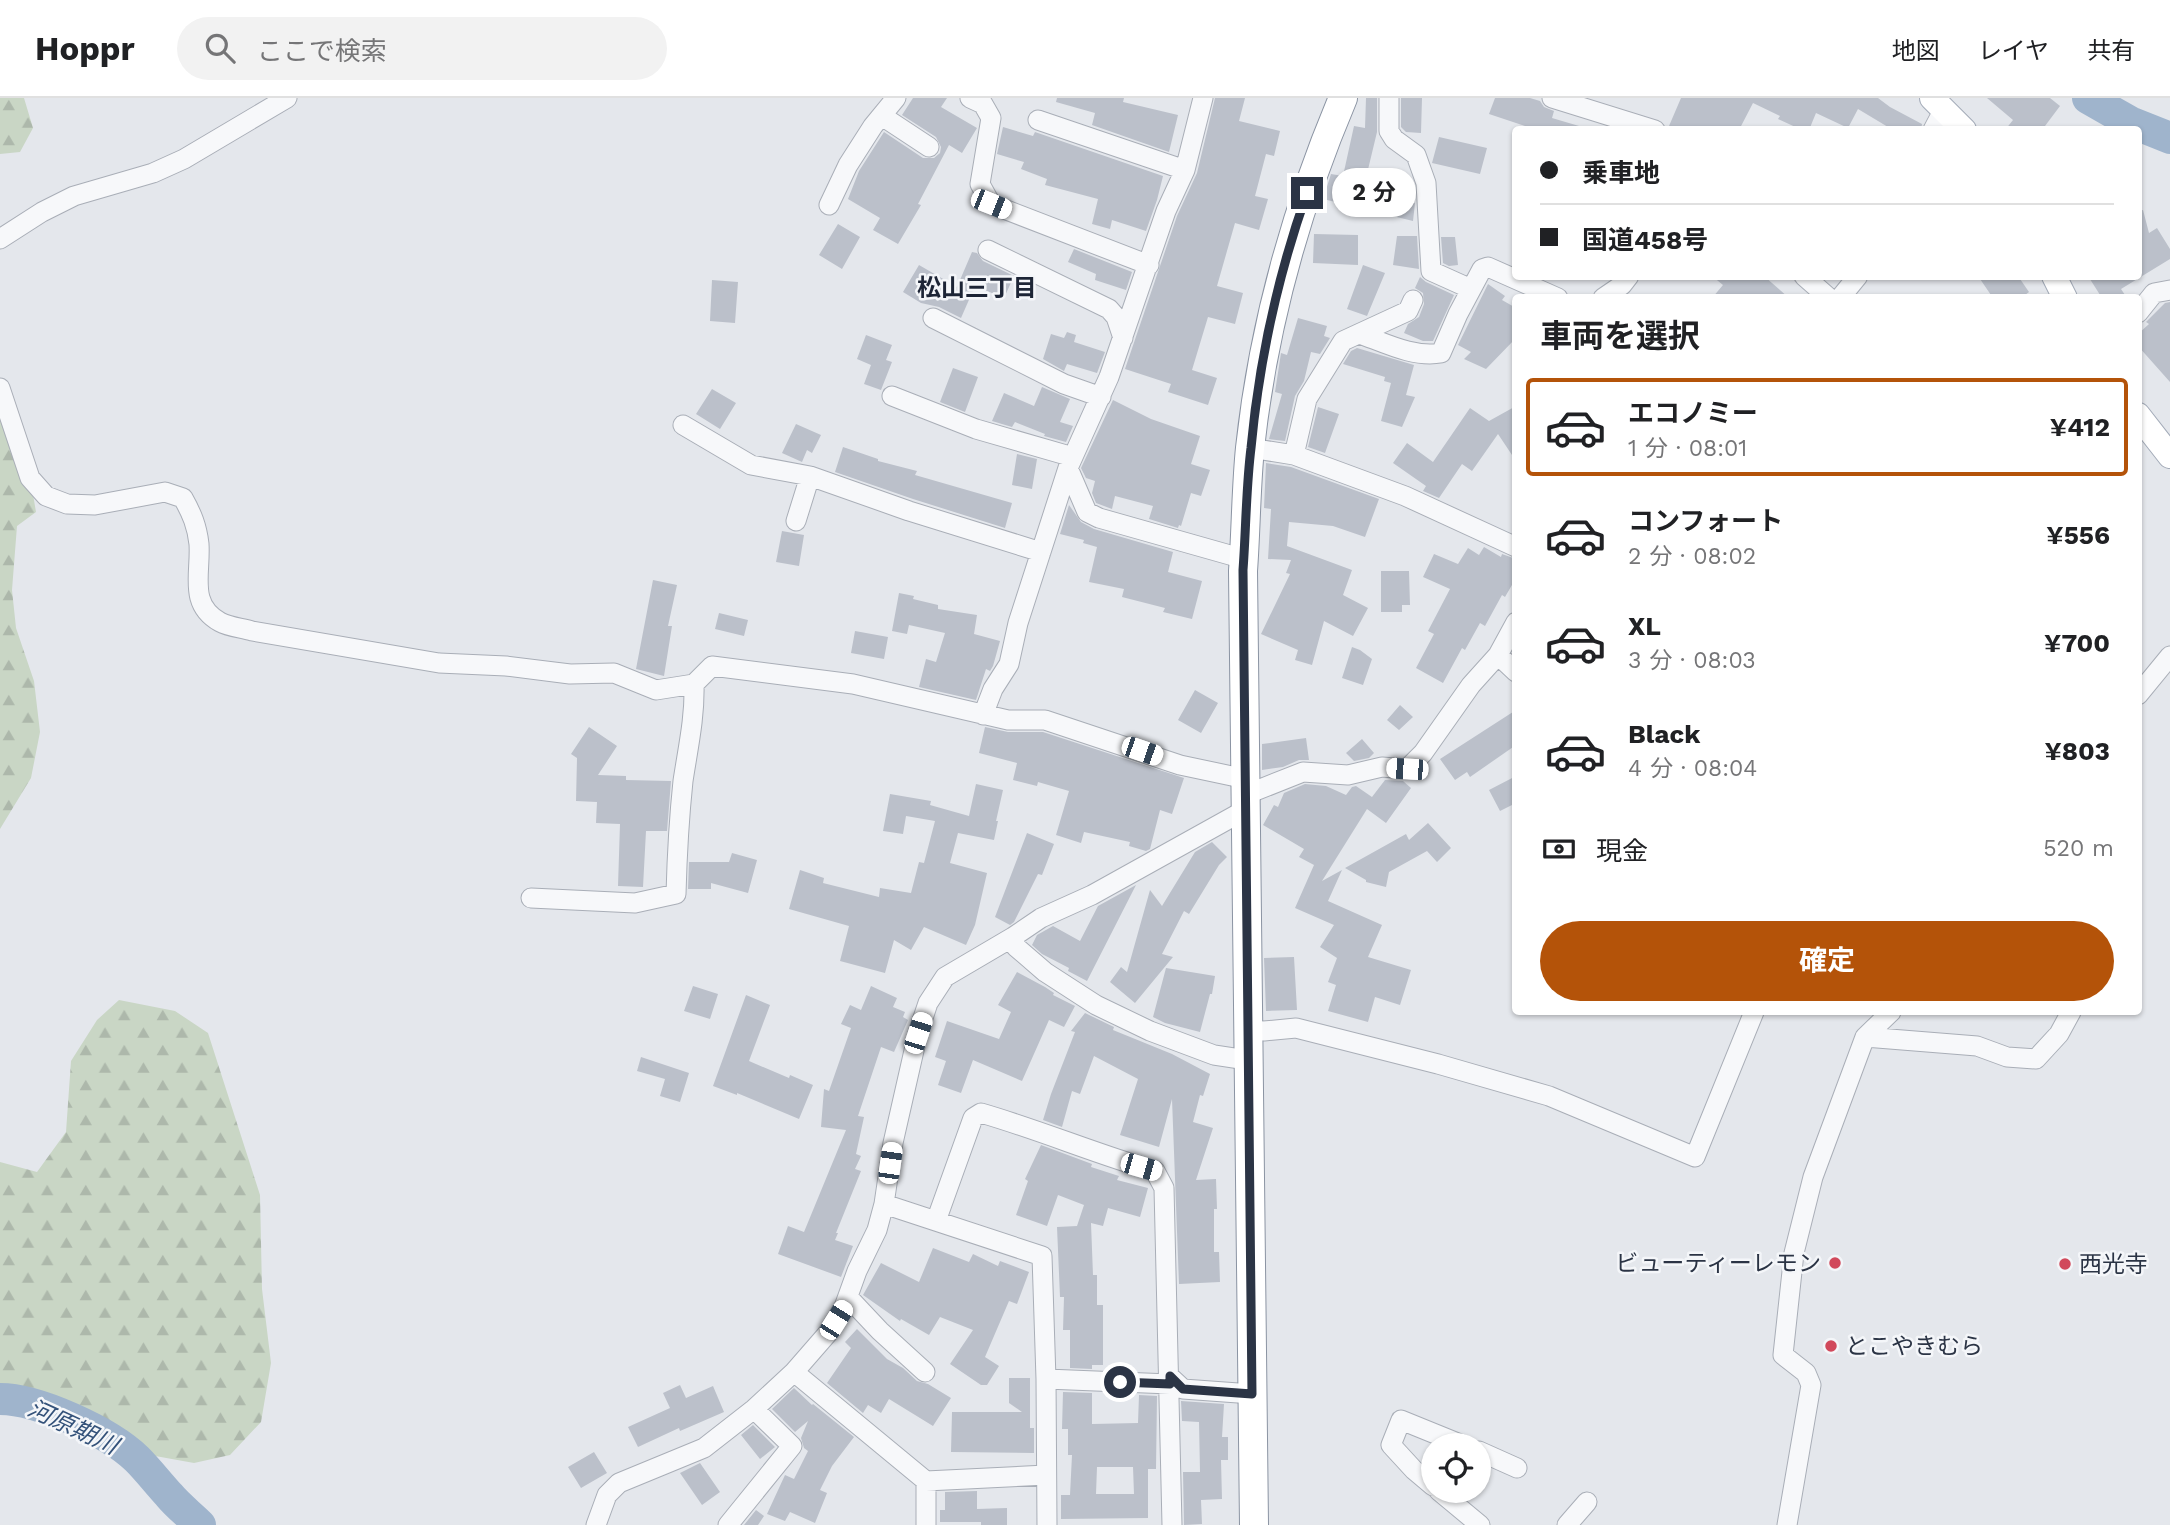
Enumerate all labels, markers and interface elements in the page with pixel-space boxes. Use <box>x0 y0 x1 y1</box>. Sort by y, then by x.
search box <box>177 17 667 80</box>
text: Hoppr <box>35 29 135 68</box>
icon: search <box>201 29 239 67</box>
text: ここで検索 <box>257 36 387 66</box>
text: 地図 <box>1892 37 1940 65</box>
text: レイヤ <box>1978 37 2049 65</box>
text: 共有 <box>2087 37 2135 65</box>
text: 乗車地 <box>1582 158 1660 188</box>
callout: 2 分 <box>1332 168 1416 217</box>
route end <box>1291 177 1323 209</box>
text: 2 分 <box>1352 179 1396 206</box>
car <box>968 186 1015 222</box>
text: 国道458号 <box>1582 225 1708 255</box>
district label: 松山三丁目 <box>917 274 1037 302</box>
text: 車両を選択 <box>1540 317 1700 355</box>
icon: car <box>1544 396 1607 459</box>
text: エコノミー <box>1628 398 1758 428</box>
text: ¥412 <box>2050 412 2110 442</box>
text: 1 分 · 08:01 <box>1628 435 1747 462</box>
icon: car <box>1544 504 1607 567</box>
text: コンフォート <box>1628 506 1783 536</box>
text: ¥556 <box>2046 520 2110 550</box>
text: 2 分 · 08:02 <box>1628 543 1756 570</box>
text: XL <box>1628 611 1661 641</box>
icon: car <box>1544 612 1607 675</box>
text: ¥700 <box>2044 628 2110 658</box>
text: 3 分 · 08:03 <box>1628 647 1756 674</box>
text: Black <box>1628 719 1700 749</box>
icon: car <box>1544 720 1607 783</box>
car <box>1119 734 1166 768</box>
text: ¥803 <box>2044 736 2110 766</box>
text: 4 分 · 08:04 <box>1628 755 1757 782</box>
car <box>1386 757 1429 781</box>
icon: cash <box>1540 830 1578 868</box>
text: 520 m <box>2043 835 2114 862</box>
text: 現金 <box>1596 836 1648 866</box>
button: 確定 <box>1540 921 2114 1001</box>
car <box>902 1010 935 1056</box>
car <box>877 1141 904 1185</box>
car <box>1118 1151 1165 1183</box>
place label: ビューティーレモン <box>1615 1250 1821 1277</box>
place label: 西光寺 <box>2079 1251 2148 1278</box>
marker: ビューティーレモン <box>1827 1255 1843 1271</box>
marker: 西光寺 <box>2057 1256 2073 1272</box>
car <box>816 1297 857 1343</box>
place label: とこやきむら <box>1845 1333 1983 1360</box>
marker: とこやきむら <box>1823 1338 1839 1354</box>
route start <box>1104 1366 1136 1398</box>
water label: 河原期川 <box>24 1394 125 1461</box>
map controls <box>1421 1433 1491 1503</box>
button: locate <box>1421 1433 1491 1503</box>

